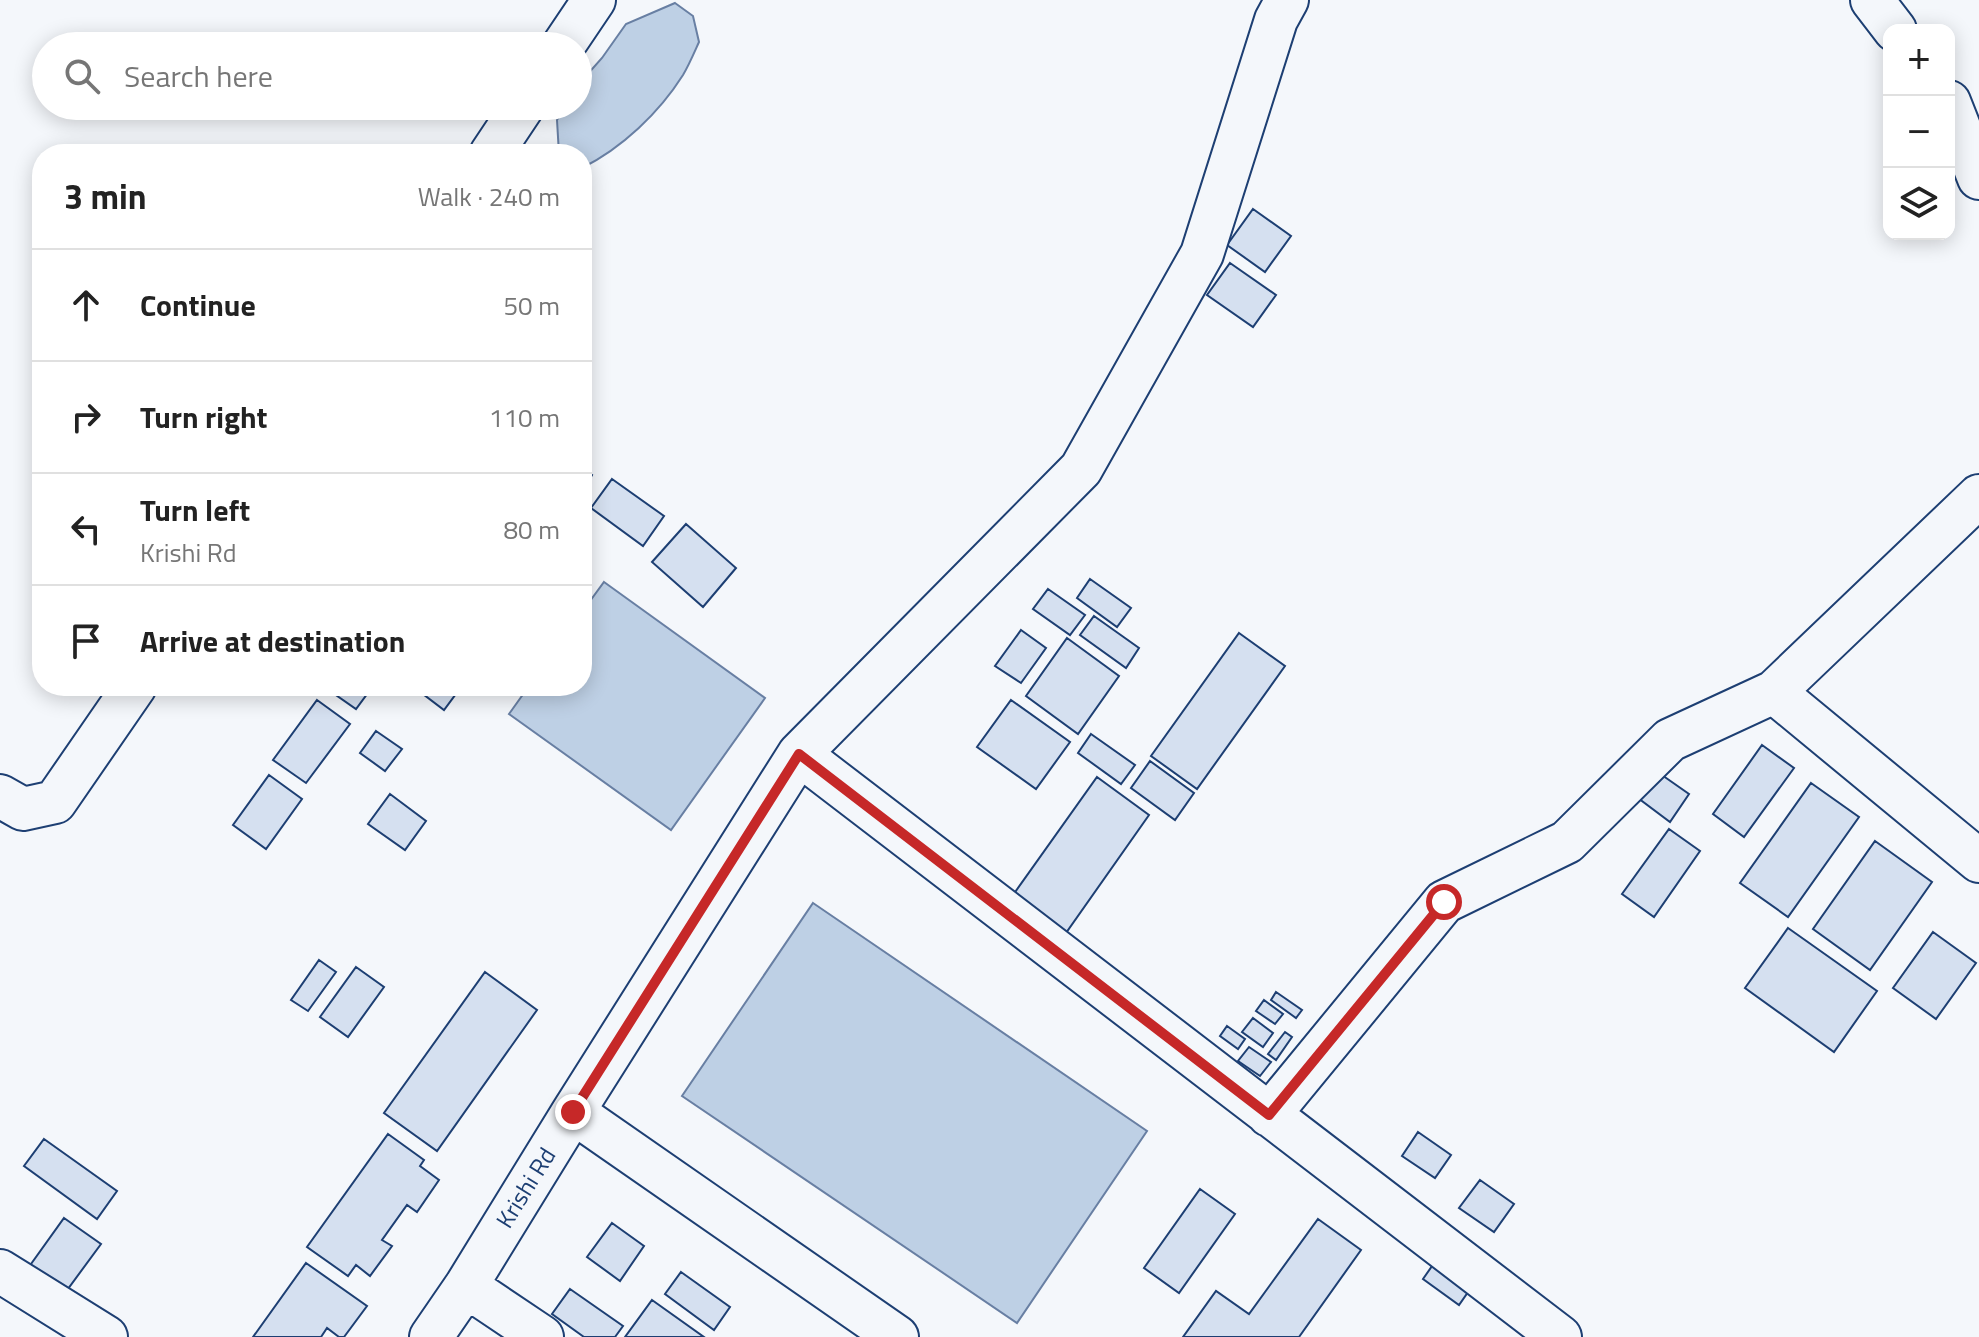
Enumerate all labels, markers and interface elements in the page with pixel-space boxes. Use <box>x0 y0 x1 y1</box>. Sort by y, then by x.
map controls <box>1883 24 1955 240</box>
button: + <box>1883 24 1955 96</box>
search box <box>32 32 592 120</box>
text: Search here <box>124 53 273 99</box>
icon: search <box>60 54 104 98</box>
button: − <box>1883 96 1955 168</box>
button: layers <box>1883 168 1955 240</box>
text: 3 min <box>64 170 147 222</box>
text: Walk · 240 m <box>418 177 560 216</box>
text: Continue <box>140 282 256 328</box>
icon: ahead <box>64 283 108 327</box>
text: 50 m <box>503 286 560 325</box>
text: Turn right <box>140 394 268 440</box>
icon: right <box>64 395 108 439</box>
text: 110 m <box>489 398 560 437</box>
text: Turn left <box>140 487 250 533</box>
icon: left <box>64 507 108 551</box>
text: 80 m <box>503 510 560 549</box>
text: Krishi Rd <box>140 533 236 572</box>
text: Arrive at destination <box>140 618 405 664</box>
icon: arrive <box>64 619 108 663</box>
route start <box>1426 884 1462 920</box>
route end <box>555 1094 591 1130</box>
street label: Krishi Rd <box>486 1140 564 1235</box>

